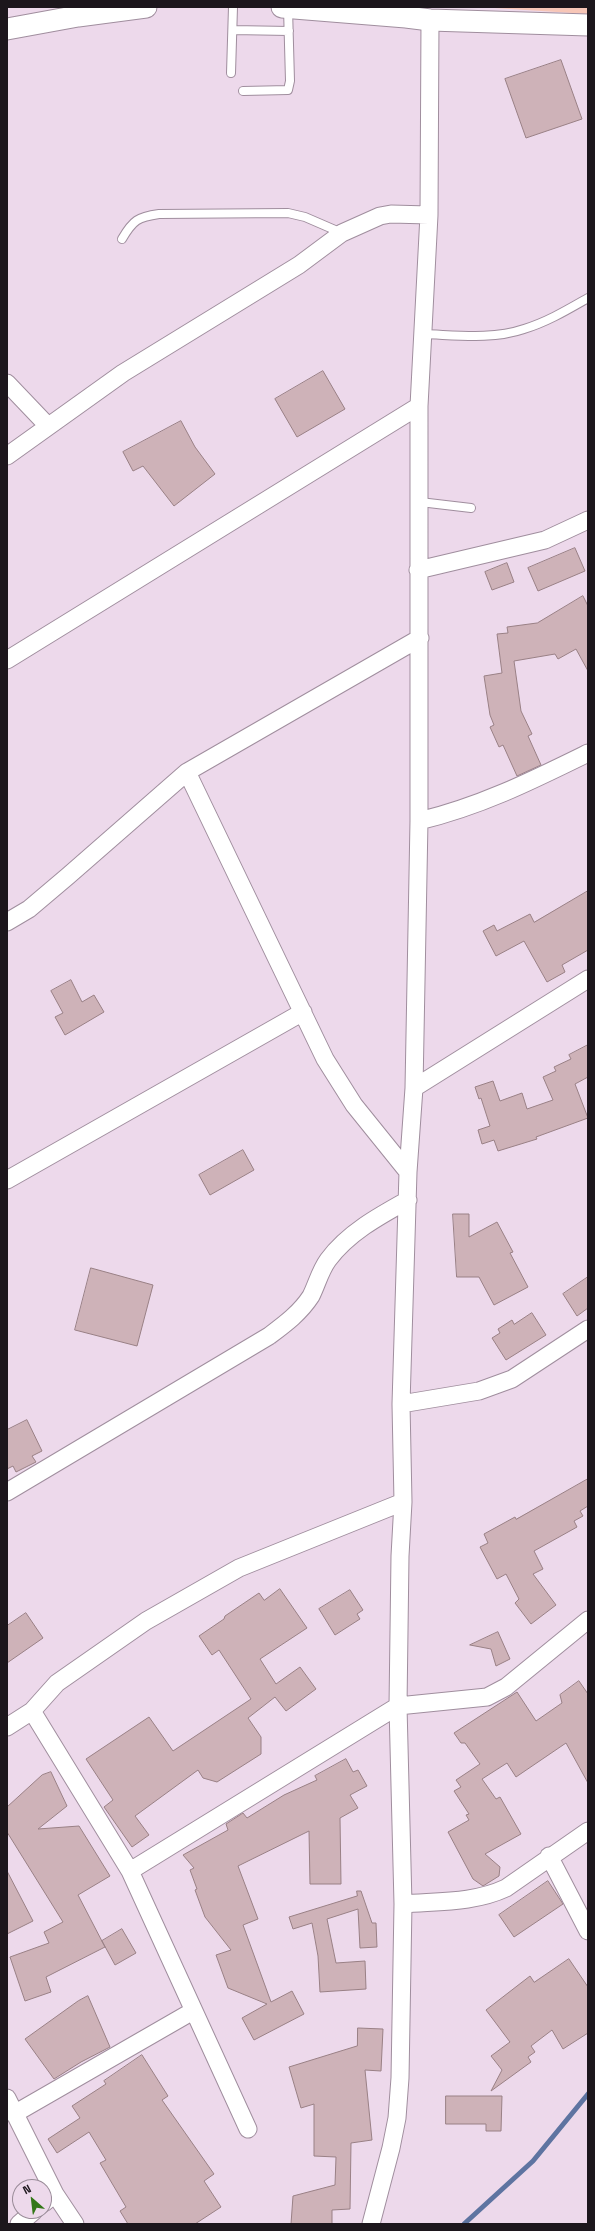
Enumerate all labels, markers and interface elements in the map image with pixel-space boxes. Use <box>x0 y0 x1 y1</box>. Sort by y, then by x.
north arrow <box>12 2179 52 2219</box>
text: N <box>20 2181 33 2197</box>

